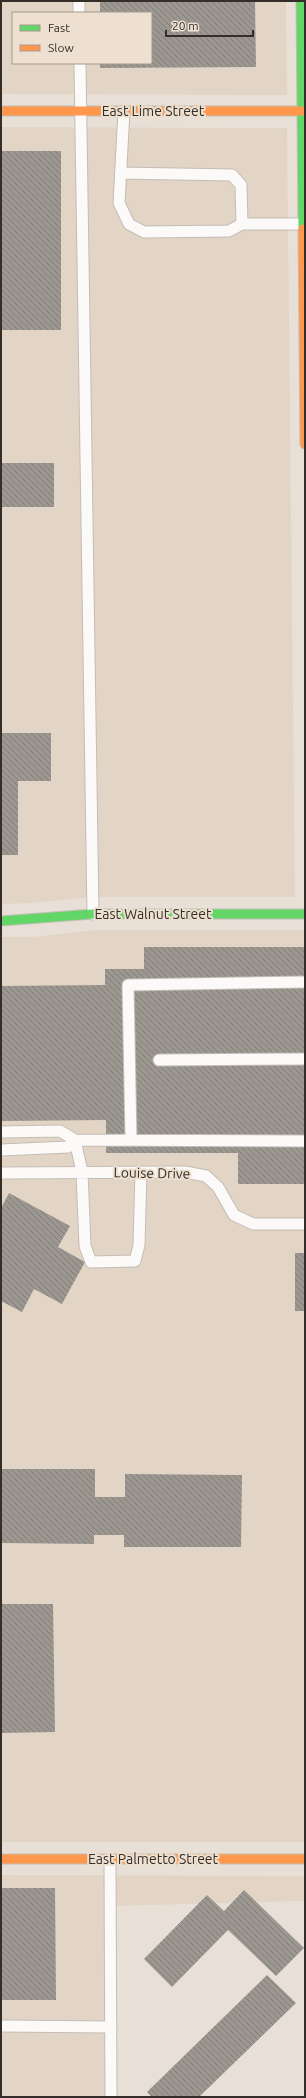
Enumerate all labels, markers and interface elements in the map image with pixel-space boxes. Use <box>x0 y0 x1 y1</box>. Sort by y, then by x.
legend <box>12 12 152 64</box>
scale bar <box>166 12 253 38</box>
text: 20 m <box>172 19 199 32</box>
text: Fast <box>48 21 70 34</box>
text: Slow <box>48 41 74 54</box>
street label: East Lime Street <box>102 103 205 119</box>
street label: East Walnut Street <box>94 906 212 922</box>
street label: Louise Drive <box>113 1164 191 1182</box>
street label: East Palmetto Street <box>88 1851 219 1867</box>

